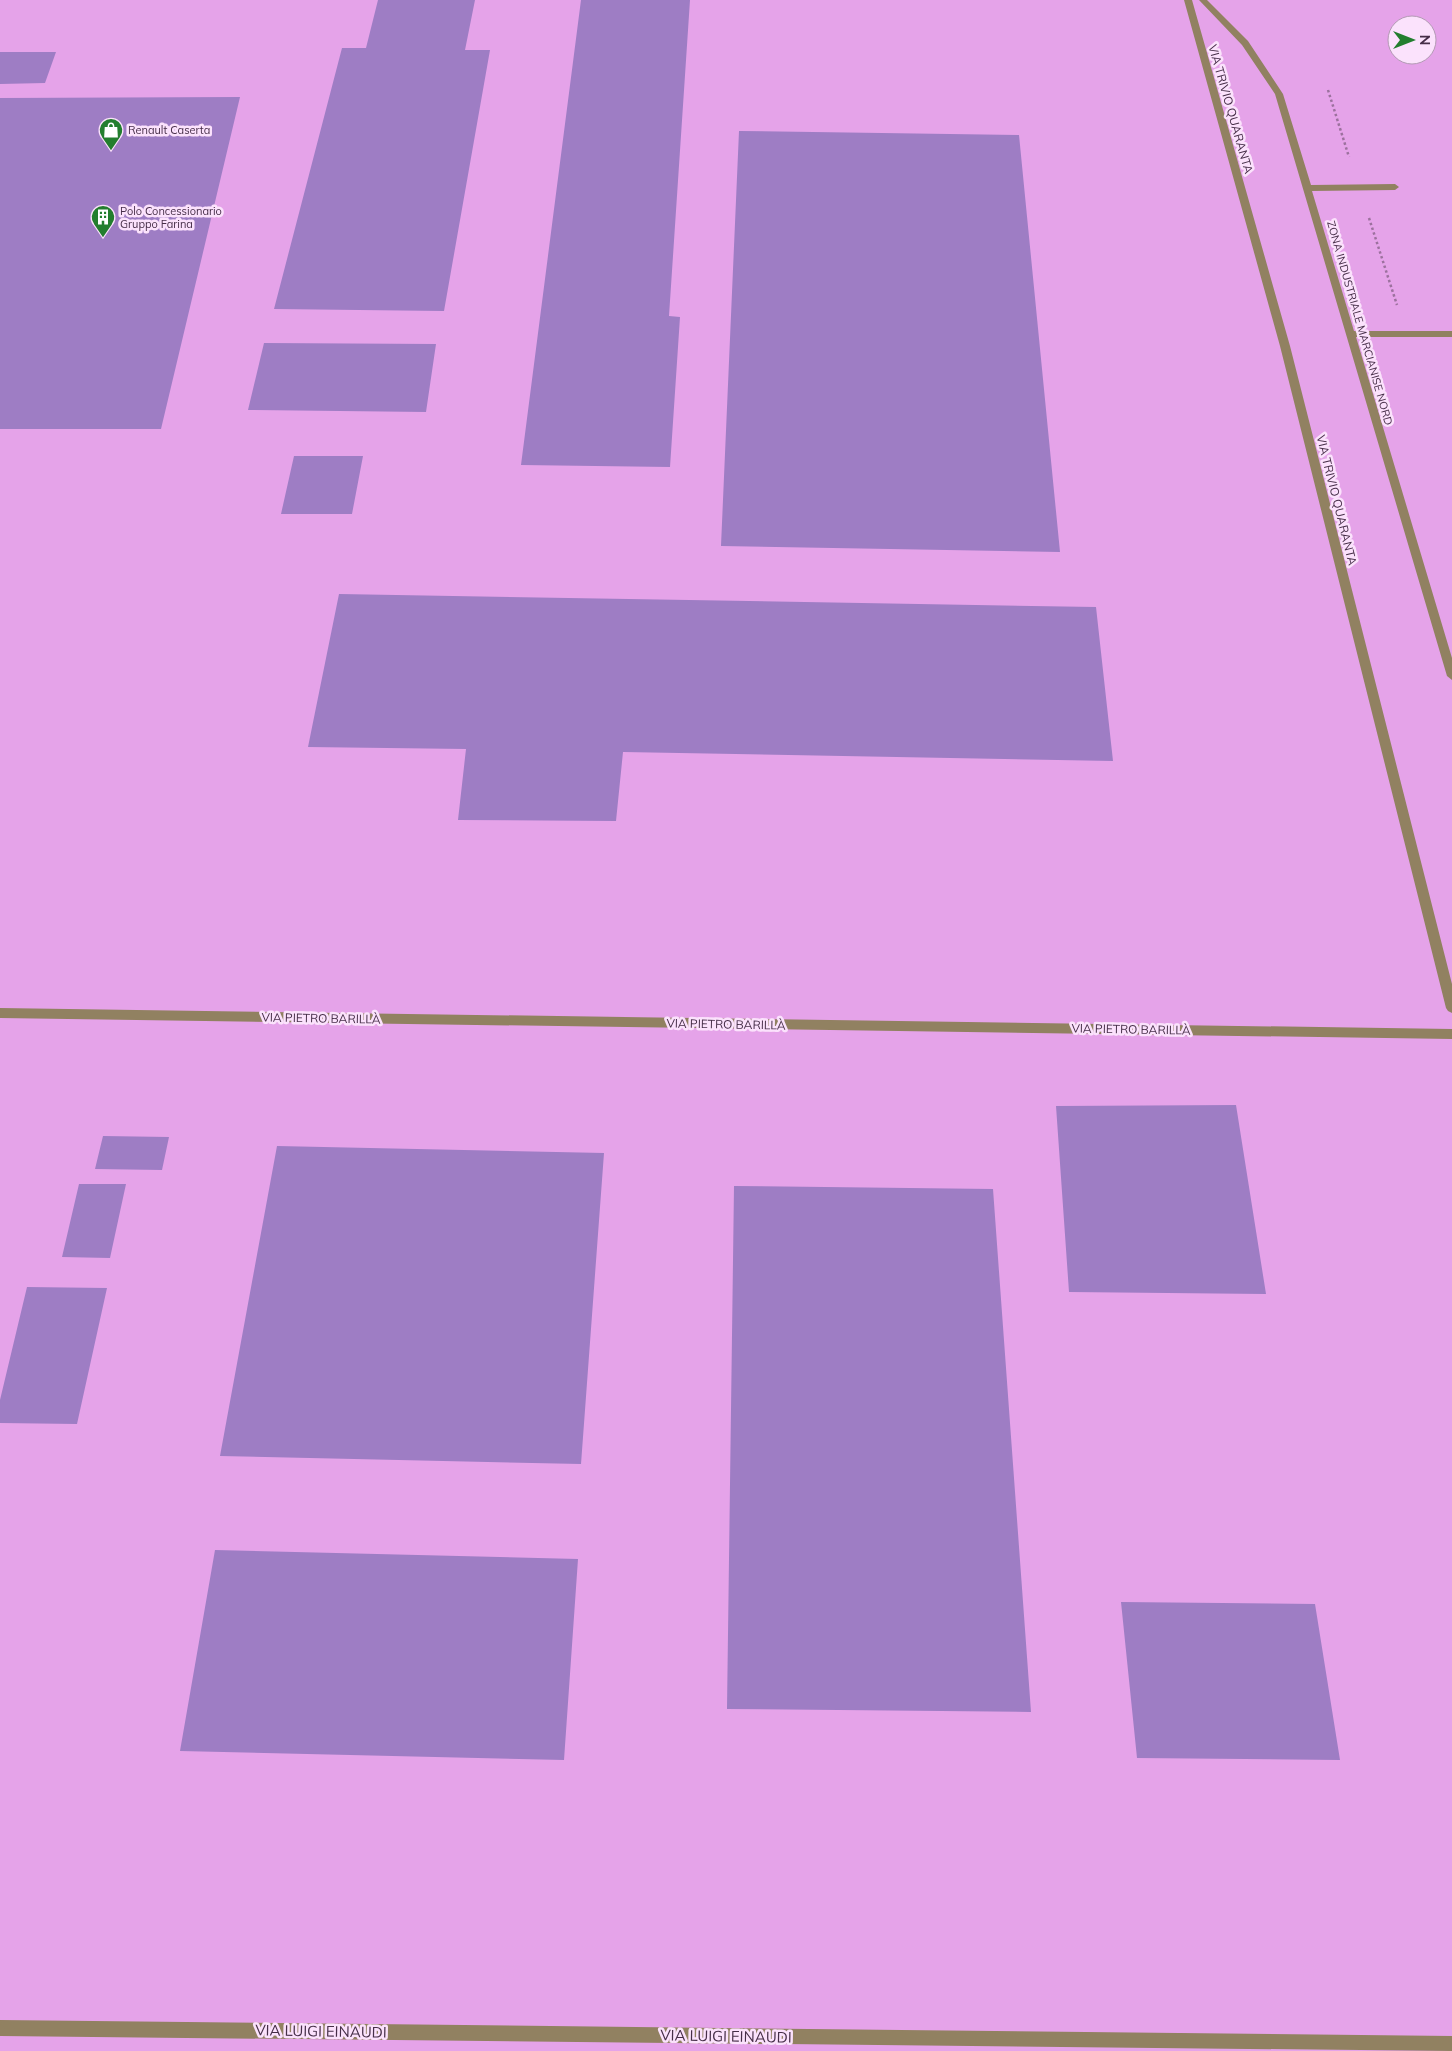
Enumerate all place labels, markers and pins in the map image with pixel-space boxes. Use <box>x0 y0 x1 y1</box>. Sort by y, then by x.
shop icon: Renault Caserta <box>98 117 124 151</box>
place label: Renault Caserta <box>128 123 210 137</box>
building icon: Polo Concessionario Gruppo Farina <box>90 204 116 238</box>
place label: Polo Concessionario Gruppo Farina <box>120 204 222 231</box>

